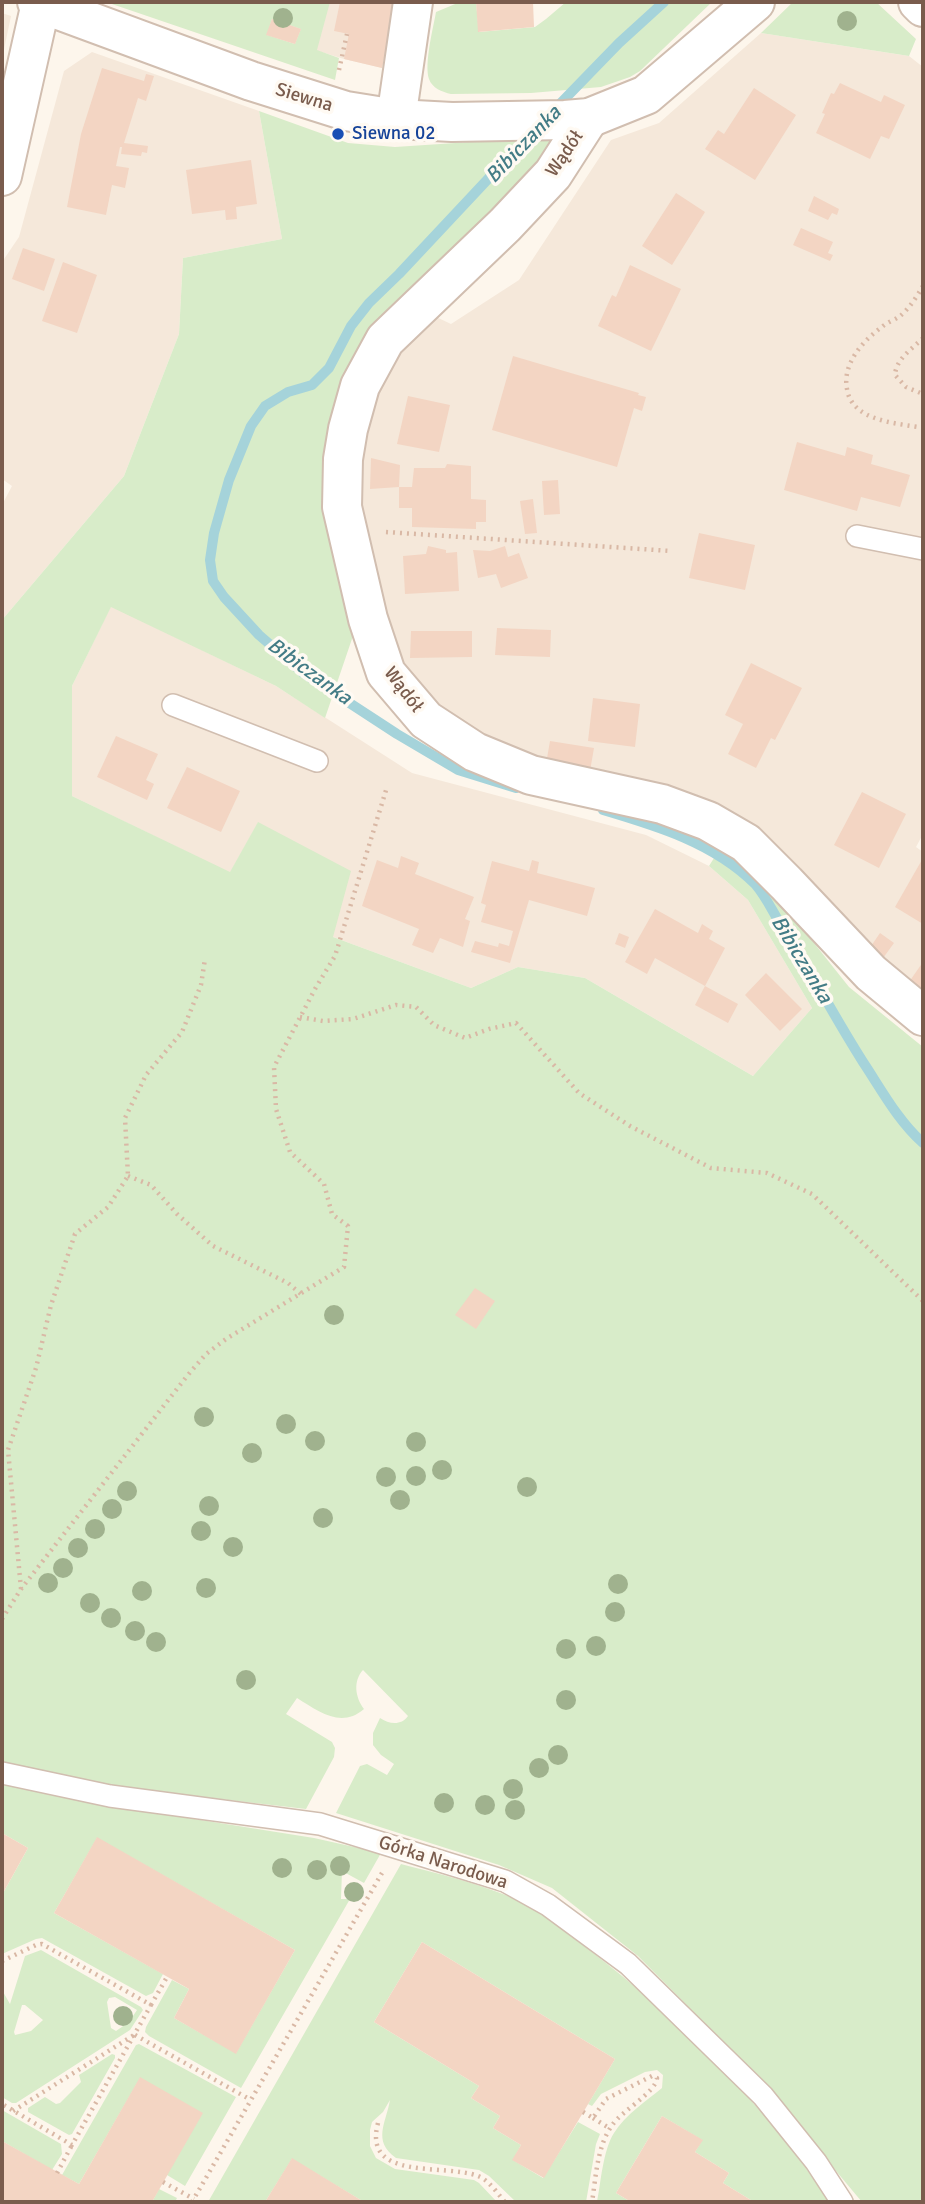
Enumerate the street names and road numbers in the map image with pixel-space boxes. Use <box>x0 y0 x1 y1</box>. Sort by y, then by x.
street label: Siewna <box>273 79 335 117</box>
street label: Wądół <box>541 126 589 182</box>
street label: Wądół <box>378 663 428 717</box>
street label: Górka Narodowa <box>376 1831 510 1895</box>

